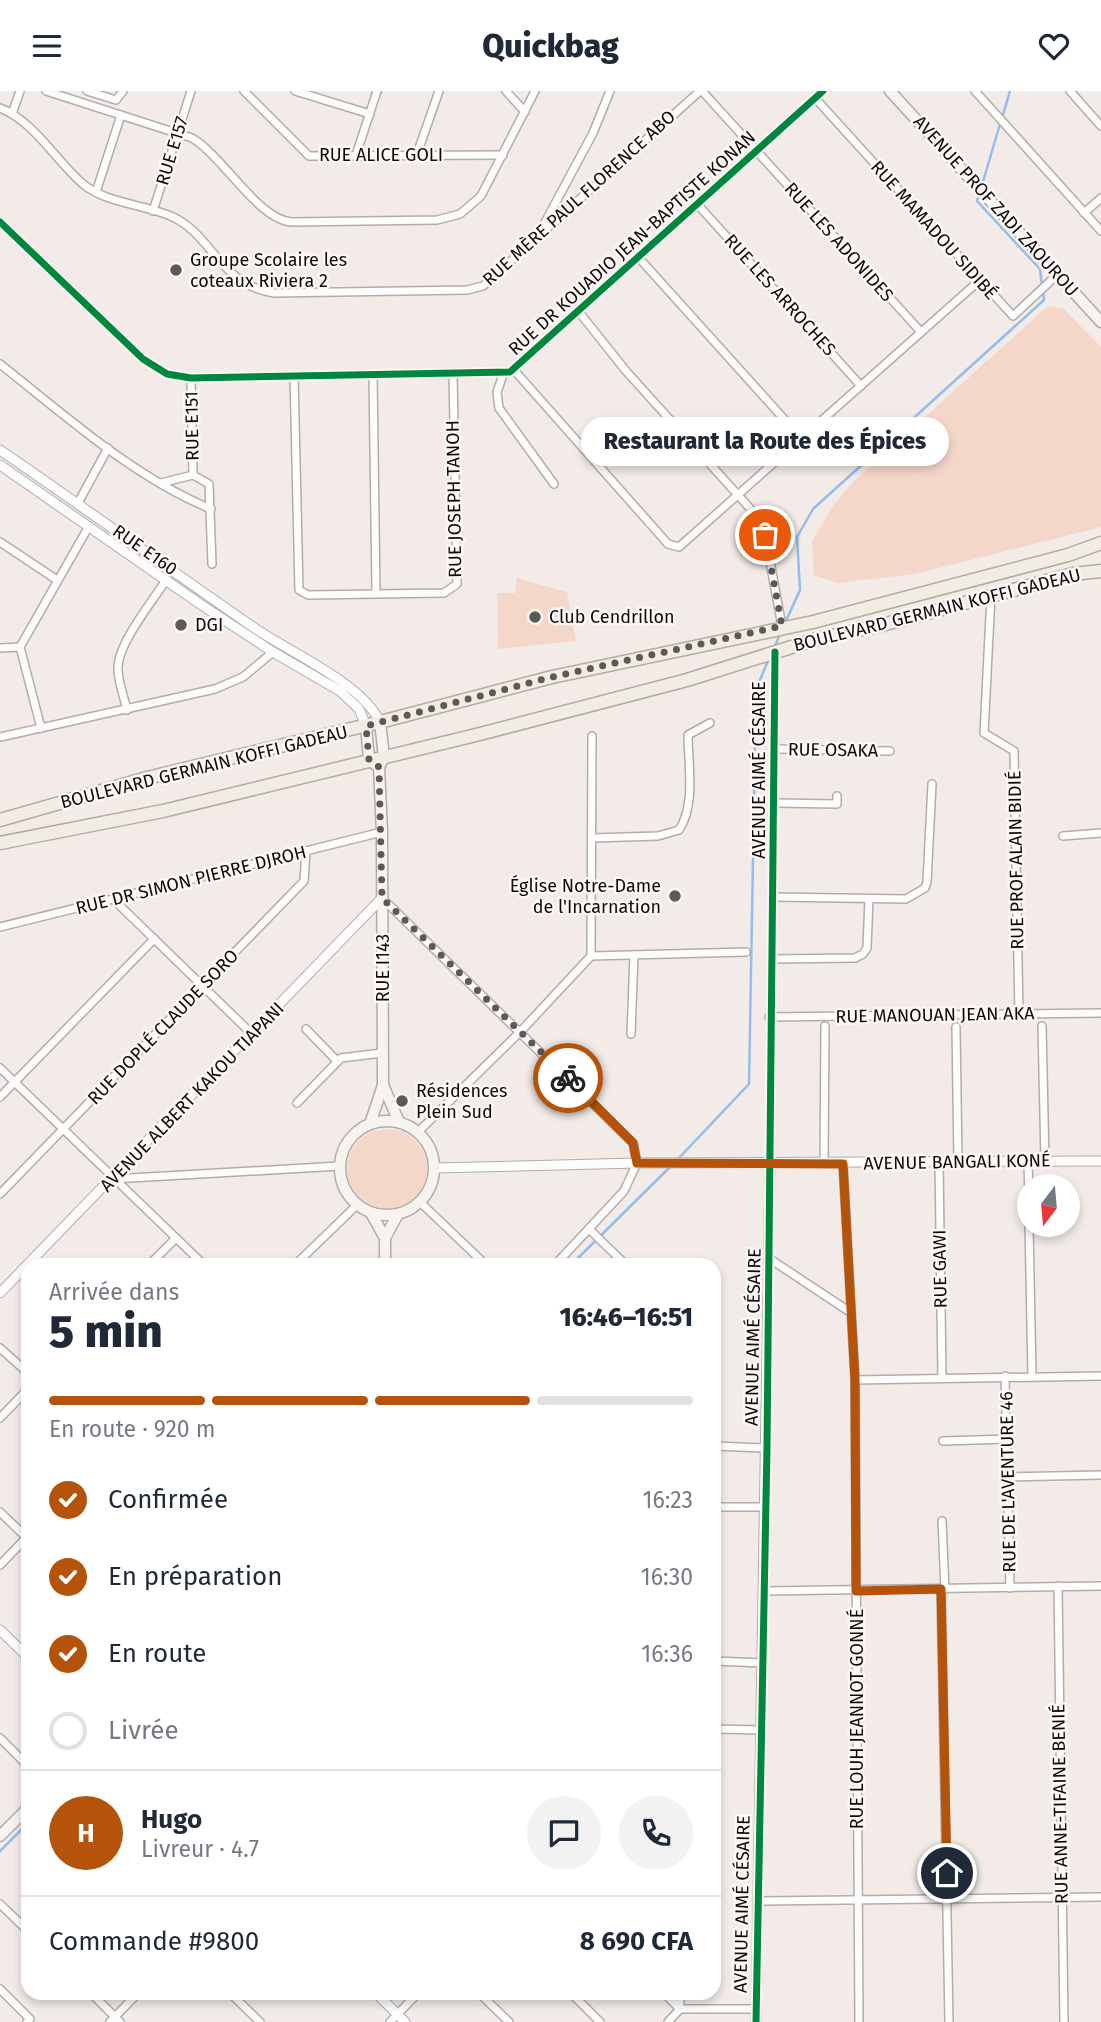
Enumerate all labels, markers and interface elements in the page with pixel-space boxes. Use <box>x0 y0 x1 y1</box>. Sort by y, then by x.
icon: menu <box>28 27 66 65</box>
text: Quickbag <box>482 27 619 65</box>
icon: heart <box>1035 27 1073 65</box>
street label: RUE MÈRE PAUL FLORENCE ABO <box>477 105 680 290</box>
street label: AVENUE PROF ZADI ZAOUROU <box>909 111 1083 301</box>
street label: RUE E157 <box>151 114 193 188</box>
street label: RUE DR KOUADIO JEAN-BAPTISTE KONAN <box>504 126 760 360</box>
street label: RUE ALICE GOLI <box>319 144 443 166</box>
street label: RUE MAMADOU SIDIBÉ <box>866 155 1003 304</box>
street label: RUE LES ADONIDES <box>780 178 898 306</box>
street label: RUE LES ARROCHES <box>720 230 841 360</box>
place label: Groupe Scolaire les coteaux Riviera 2 <box>190 249 347 292</box>
marker: Groupe Scolaire les coteaux Riviera 2 <box>168 262 184 278</box>
street label: RUE E151 <box>180 391 204 461</box>
callout: Restaurant la Route des Épices <box>581 416 949 465</box>
street label: RUE JOSEPH TANOH <box>442 420 466 578</box>
text: Restaurant la Route des Épices <box>604 427 926 455</box>
pin <box>735 505 795 565</box>
icon: bag <box>746 516 784 554</box>
street label: RUE E160 <box>108 520 182 580</box>
street label: BOULEVARD GERMAIN KOFFI GADEAU <box>791 564 1083 656</box>
place label: Club Cendrillon <box>549 606 675 628</box>
marker: Club Cendrillon <box>527 609 543 625</box>
place label: DGI <box>195 614 223 636</box>
marker: DGI <box>173 617 189 633</box>
street label: AVENUE AIMÉ CÉSAIRE <box>747 681 770 859</box>
street label: BOULEVARD GERMAIN KOFFI GADEAU <box>58 721 350 813</box>
street label: RUE OSAKA <box>788 738 879 762</box>
street label: RUE PROF ALAIN BIDIÉ <box>1002 770 1029 950</box>
street label: RUE DR SIMON PIERRE DJROH <box>73 841 309 919</box>
place label: Église Notre-Dame de l'Incarnation <box>510 874 661 918</box>
marker: Église Notre-Dame de l'Incarnation <box>667 888 683 904</box>
street label: RUE I143 <box>372 934 394 1002</box>
street label: RUE DOPLÉ CLAUDE SORO <box>82 944 243 1109</box>
street label: AVENUE ALBERT KAKOU TIAPANI <box>95 997 289 1197</box>
street label: RUE MANOUAN JEAN AKA <box>835 1002 1035 1028</box>
courier <box>533 1043 603 1113</box>
icon: bike <box>549 1059 587 1097</box>
place label: Résidences Plein Sud <box>416 1080 508 1123</box>
marker: Résidences Plein Sud <box>394 1093 410 1109</box>
street label: AVENUE BANGALI KONÉ <box>863 1148 1051 1175</box>
north arrow <box>1017 1174 1080 1237</box>
map controls <box>1017 1174 1080 1237</box>
street label: RUE GAWI <box>928 1229 952 1309</box>
street label: AVENUE AIMÉ CÉSAIRE <box>739 1248 766 1426</box>
text: Arrivée dans <box>49 1278 179 1306</box>
text: 16:46–16:51 <box>559 1302 693 1333</box>
text: 5 min <box>49 1304 163 1359</box>
street label: RUE DE L'AVENTURE 46 <box>995 1391 1021 1573</box>
text: En route · 920 m <box>49 1415 215 1443</box>
icon: check <box>49 1481 87 1519</box>
text: Confirmée <box>108 1484 228 1515</box>
text: 16:23 <box>643 1486 693 1514</box>
icon: check <box>49 1558 87 1596</box>
text: En préparation <box>108 1561 282 1592</box>
text: 16:30 <box>641 1563 693 1591</box>
street label: RUE LOUH JEANNOT GONNÉ <box>845 1609 868 1829</box>
icon: check <box>49 1635 87 1673</box>
text: En route <box>108 1638 207 1669</box>
text: 16:36 <box>641 1640 693 1668</box>
street label: RUE ANNE-TIFAINE BENIÉ <box>1046 1704 1073 1904</box>
text: Livrée <box>108 1715 179 1746</box>
button: chat <box>527 1796 601 1870</box>
button: phone <box>619 1796 693 1870</box>
text: Hugo <box>141 1804 202 1835</box>
street label: AVENUE AIMÉ CÉSAIRE <box>728 1815 755 1993</box>
text: H <box>77 1818 95 1849</box>
text: Livreur · 4.7 <box>141 1835 259 1863</box>
pin <box>917 1843 977 1903</box>
icon: home <box>928 1854 966 1892</box>
text: Commande #9800 <box>49 1926 259 1957</box>
text: 8 690 CFA <box>580 1926 693 1957</box>

